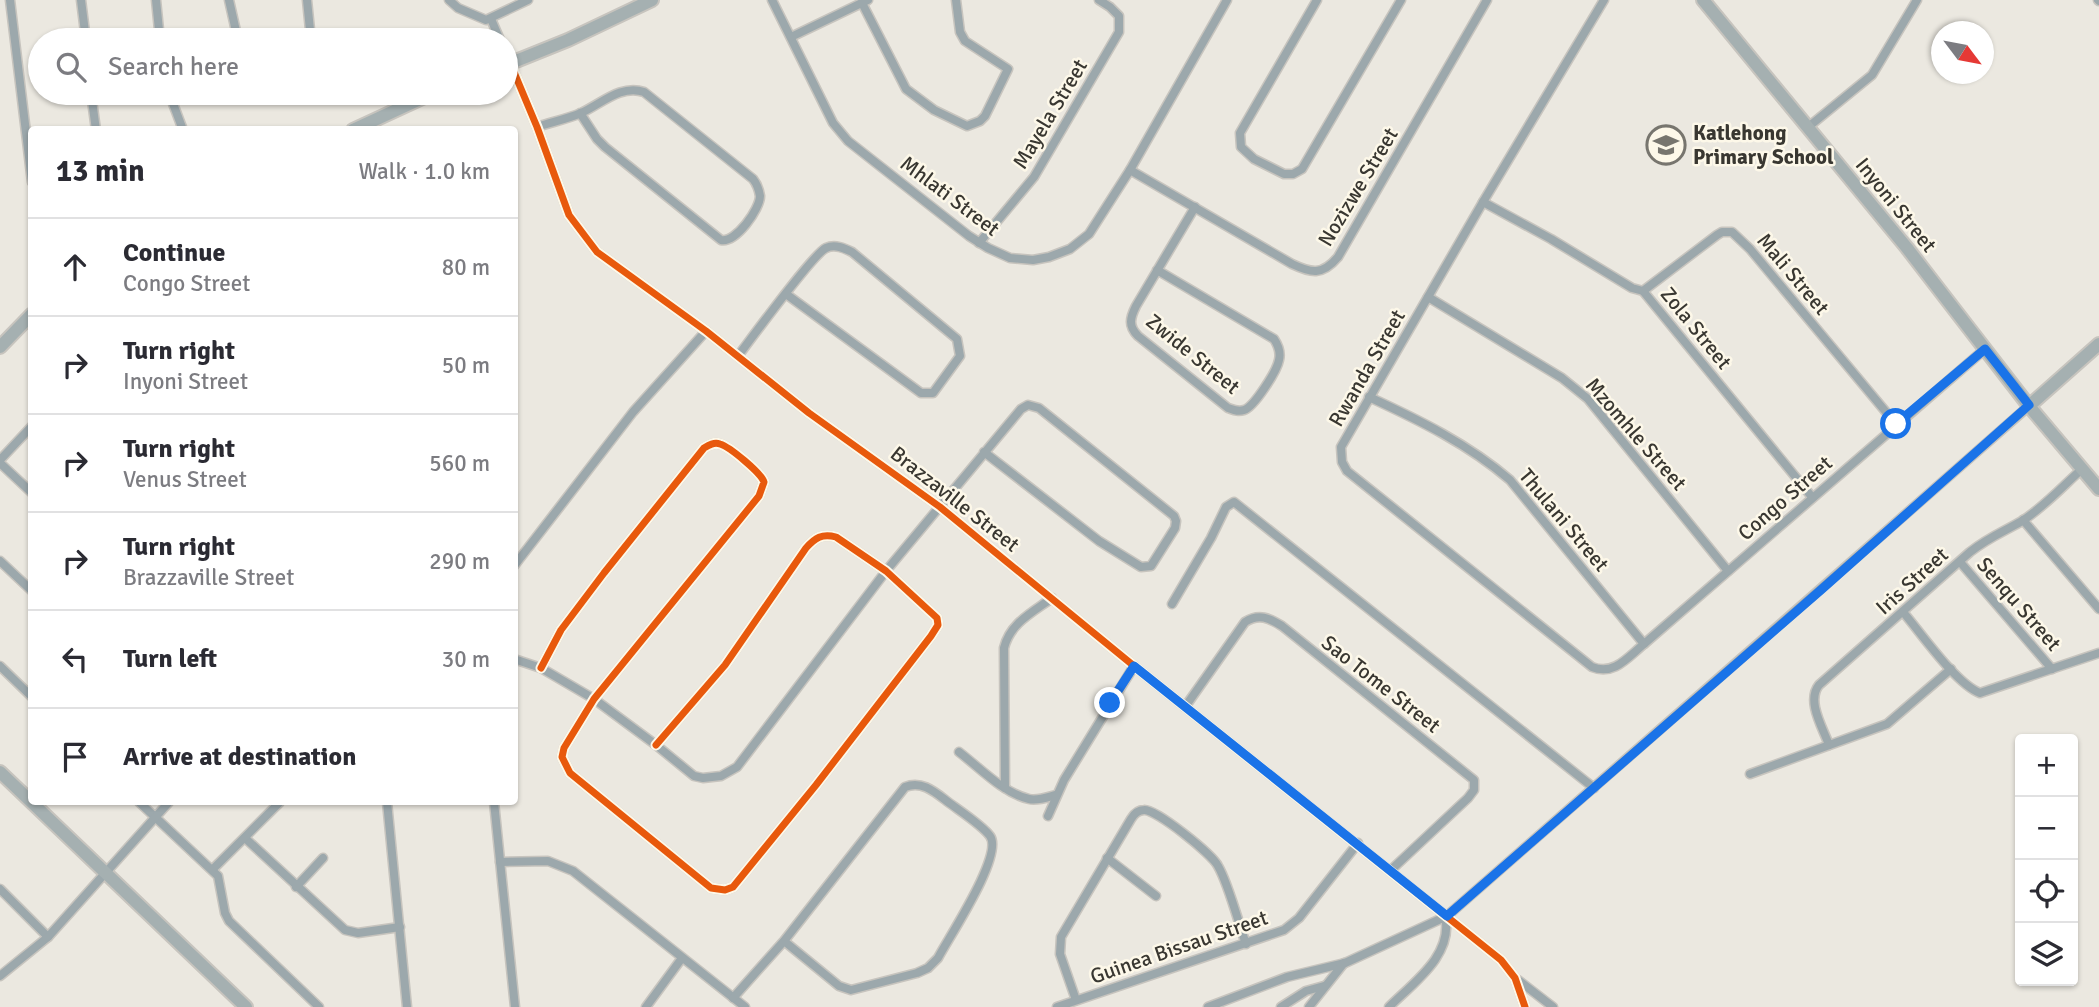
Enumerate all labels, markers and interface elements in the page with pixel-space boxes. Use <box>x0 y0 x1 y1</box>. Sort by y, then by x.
north arrow <box>1931 21 1994 84</box>
search box <box>28 28 518 105</box>
icon: search <box>52 48 90 86</box>
text: Search here <box>108 51 239 83</box>
street label: Mayela Street <box>1007 54 1093 174</box>
place label: Katlehong Primary School <box>1693 120 1834 170</box>
street label: Nozizwe Street <box>1312 123 1404 251</box>
school or university icon: Katlehong Primary School <box>1645 124 1687 166</box>
street label: Mhlati Street <box>895 150 1005 242</box>
street label: Inyoni Street <box>1850 152 1942 258</box>
text: 13 min <box>56 153 145 190</box>
text: Walk · 1.0 km <box>358 157 490 186</box>
street label: Mali Street <box>1751 228 1835 320</box>
text: Continue <box>123 237 225 269</box>
icon: ahead <box>56 248 94 286</box>
text: 80 m <box>442 253 490 282</box>
text: Congo Street <box>123 269 250 298</box>
street label: Zola Street <box>1655 282 1737 374</box>
street label: Rwanda Street <box>1323 305 1411 431</box>
street label: Zwide Street <box>1141 308 1245 400</box>
text: Turn right <box>123 335 235 367</box>
icon: right <box>56 346 94 384</box>
text: 50 m <box>442 351 490 380</box>
text: Inyoni Street <box>123 367 248 396</box>
street label: Mzomhle Street <box>1580 372 1692 496</box>
route start <box>1880 408 1911 439</box>
text: Turn right <box>123 433 235 465</box>
street label: Brazzaville Street <box>885 441 1025 557</box>
icon: right <box>56 444 94 482</box>
text: 560 m <box>429 449 490 478</box>
street label: Congo Street <box>1733 450 1837 546</box>
street label: Thulani Street <box>1513 463 1615 577</box>
text: Venus Street <box>123 465 247 494</box>
text: Turn right <box>123 531 235 563</box>
icon: right <box>56 542 94 580</box>
street label: Iris Street <box>1870 542 1954 620</box>
text: 290 m <box>429 547 490 576</box>
street label: Senqu Street <box>1971 552 2067 656</box>
text: Brazzaville Street <box>123 563 294 592</box>
street label: Sao Tome Street <box>1316 629 1446 739</box>
icon: left <box>56 640 94 678</box>
text: Turn left <box>123 643 217 675</box>
text: 30 m <box>442 645 490 674</box>
route end <box>1094 687 1125 718</box>
map controls <box>2015 734 2078 986</box>
button: + <box>2015 734 2078 797</box>
icon: arrive <box>56 738 94 776</box>
text: Arrive at destination <box>123 741 356 773</box>
button: − <box>2015 797 2078 860</box>
button: locate <box>2015 860 2078 923</box>
street label: Guinea Bissau Street <box>1087 904 1271 990</box>
button: layers <box>2015 923 2078 986</box>

